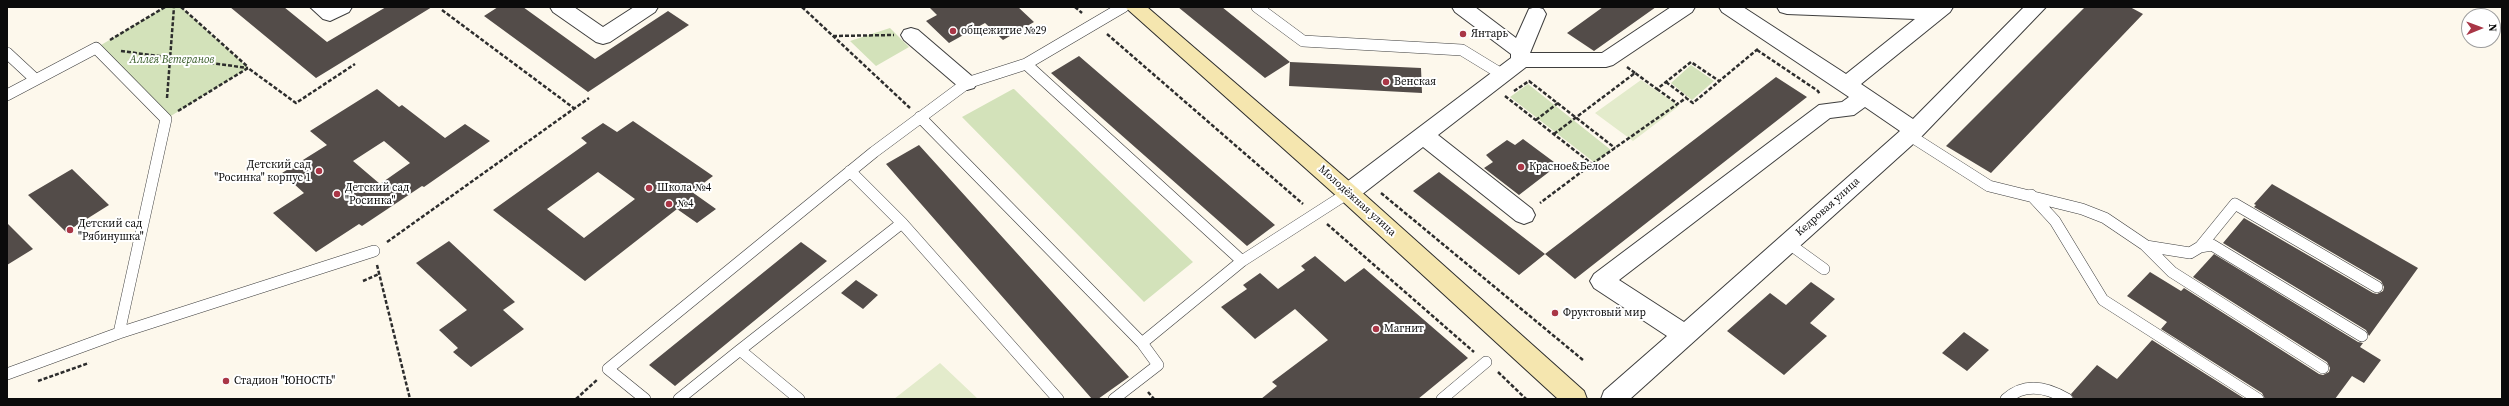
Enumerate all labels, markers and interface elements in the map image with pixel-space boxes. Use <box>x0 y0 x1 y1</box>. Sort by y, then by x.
north arrow <box>2461 8 2501 48</box>
place label: общежитие №29 <box>961 24 1046 38</box>
text: N <box>2485 24 2500 32</box>
marker: общежитие №29 <box>948 26 958 36</box>
place label: Янтарь <box>1471 27 1508 41</box>
marker: Янтарь <box>1458 29 1468 39</box>
park label: Аллея Ветеранов <box>130 53 214 67</box>
place label: Венская <box>1394 75 1436 89</box>
marker: Венская <box>1381 77 1391 87</box>
place label: Детский сад "Росинка" корпус 1 <box>214 158 311 184</box>
place label: Красное&Белое <box>1529 160 1610 174</box>
marker: Красное&Белое <box>1516 162 1526 172</box>
street label: Молодёжная улица <box>1316 163 1398 239</box>
marker: Детский сад "Росинка" корпус 1 <box>314 166 324 176</box>
street label: Кедровая улица <box>1793 175 1863 239</box>
place label: Детский сад "Росинка" <box>345 181 409 207</box>
place label: Школа №4 <box>657 181 711 195</box>
marker: Школа №4 <box>644 183 654 193</box>
marker: Детский сад "Росинка" <box>332 189 342 199</box>
place label: №4 <box>677 197 694 211</box>
marker: №4 <box>664 199 674 209</box>
place label: Детский сад "Рябинушка" <box>78 217 144 243</box>
marker: Детский сад "Рябинушка" <box>65 225 75 235</box>
place label: Фруктовый мир <box>1563 306 1646 320</box>
marker: Фруктовый мир <box>1550 308 1560 318</box>
place label: Магнит <box>1384 322 1424 336</box>
marker: Магнит <box>1371 324 1381 334</box>
place label: Стадион "ЮНОСТЬ" <box>234 374 335 388</box>
marker: Стадион "ЮНОСТЬ" <box>221 376 231 386</box>

